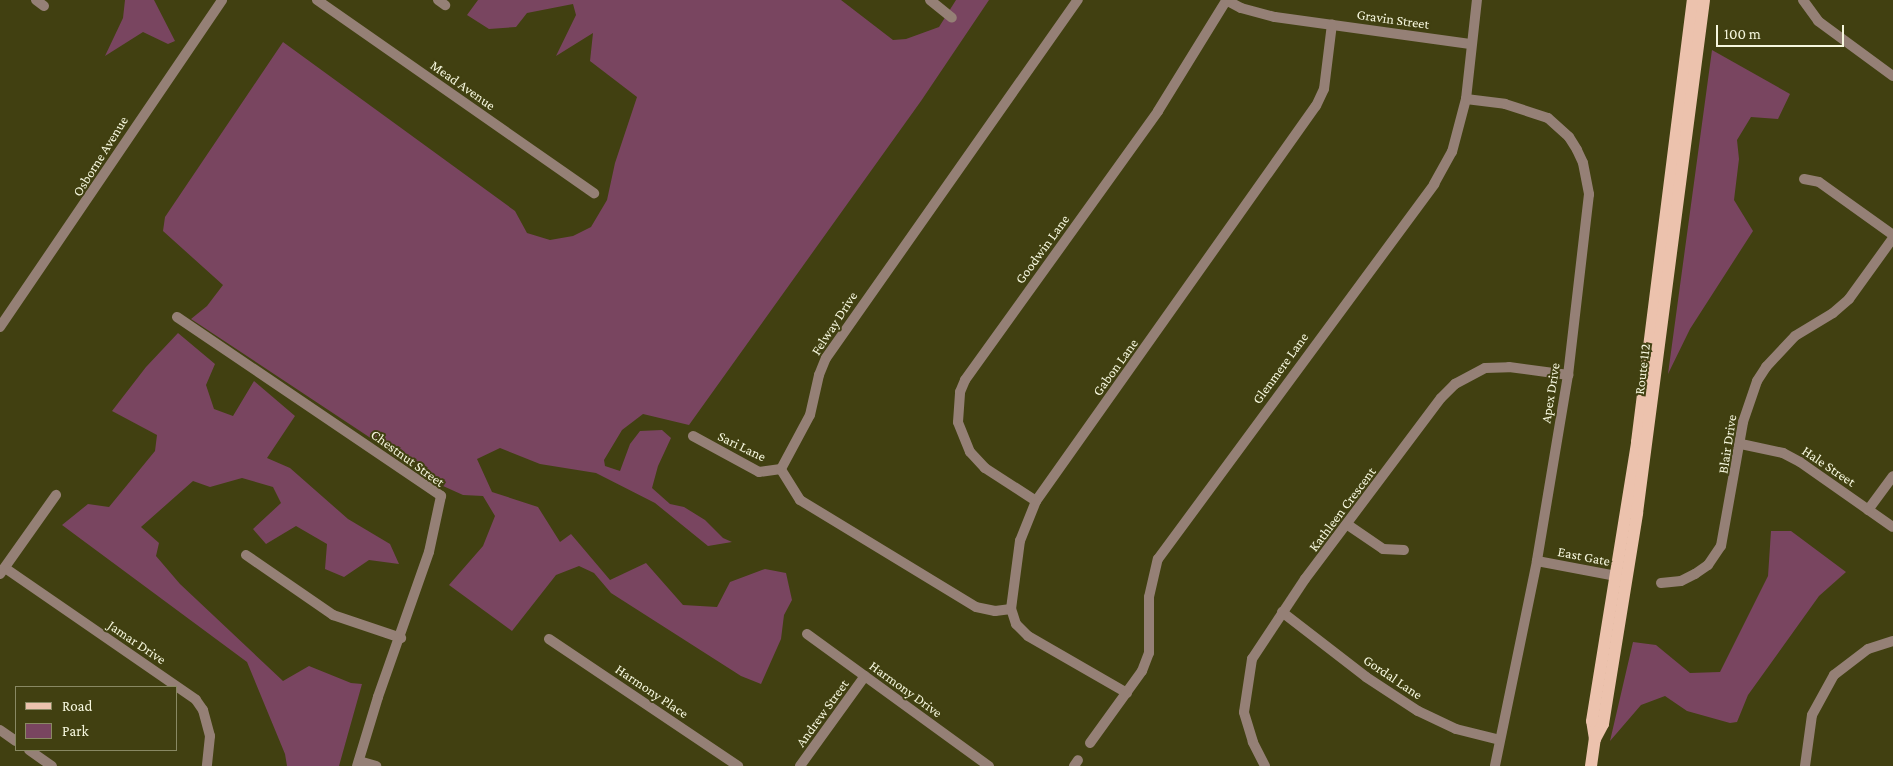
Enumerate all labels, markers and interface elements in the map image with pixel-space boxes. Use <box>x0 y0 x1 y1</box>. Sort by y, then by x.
street label: Gravin Street <box>1356 6 1430 32</box>
scale bar <box>1718 15 1846 47</box>
text: 100 m <box>1724 26 1761 42</box>
street label: Mead Avenue <box>427 56 499 114</box>
street label: Osborne Avenue <box>69 113 131 199</box>
street label: Goodwin Lane <box>1011 211 1073 287</box>
street label: Felway Drive <box>807 288 861 358</box>
street label: Glenmere Lane <box>1248 329 1312 407</box>
street label: Gabon Lane <box>1089 335 1141 399</box>
street label: Route 112 <box>1631 343 1653 395</box>
street label: Apex Drive <box>1537 362 1563 424</box>
street label: Blair Drive <box>1714 413 1740 475</box>
street label: Chestnut Street <box>368 426 448 490</box>
street label: Sari Lane <box>715 427 769 465</box>
street label: Hale Street <box>1799 442 1859 490</box>
street label: Kathleen Crescent <box>1305 463 1379 555</box>
street label: East Gate <box>1556 543 1612 569</box>
street label: Jamar Drive <box>105 616 169 668</box>
street label: Gordal Lane <box>1360 651 1426 703</box>
street label: Harmony Drive <box>866 657 946 721</box>
street label: Harmony Place <box>612 660 692 722</box>
street label: Andrew Street <box>792 676 852 750</box>
legend <box>15 686 178 751</box>
text: Road <box>62 698 92 714</box>
text: Park <box>62 723 89 739</box>

